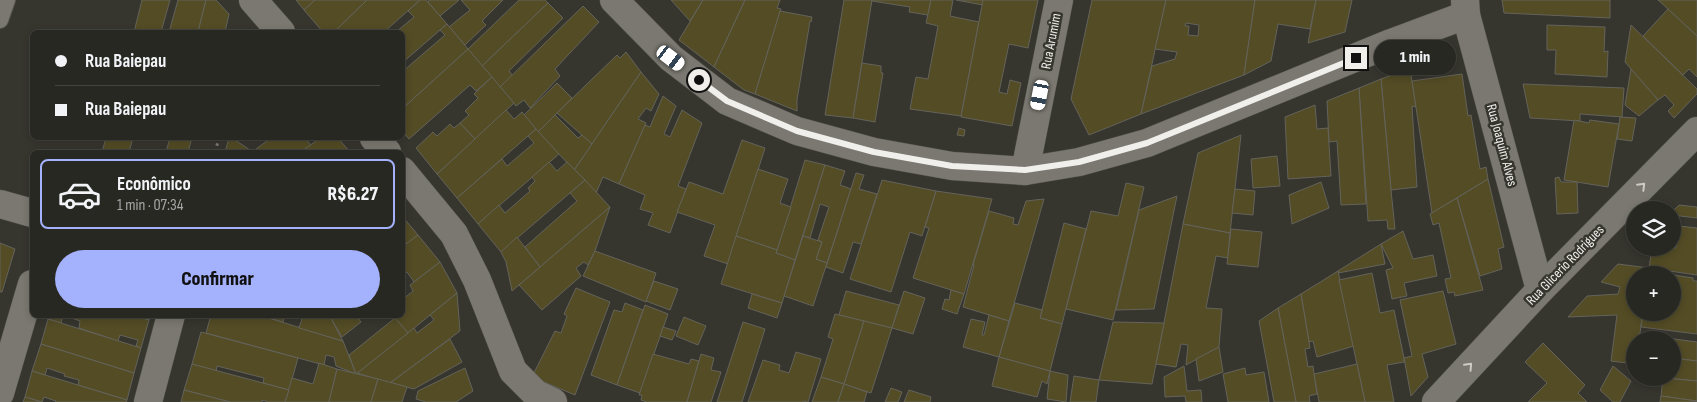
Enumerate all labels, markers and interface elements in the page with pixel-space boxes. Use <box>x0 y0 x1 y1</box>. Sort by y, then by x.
street label: Rua Arumim <box>1037 12 1065 70</box>
callout: 1 min <box>1374 40 1456 76</box>
car <box>654 43 687 73</box>
route end <box>1345 47 1367 69</box>
text: 1 min <box>1400 48 1430 67</box>
text: Rua Baiepau <box>85 50 166 73</box>
route start <box>688 69 710 91</box>
car <box>1029 79 1050 111</box>
text: Rua Baiepau <box>85 98 166 121</box>
street label: Rua Joaquim Alves <box>1483 102 1521 188</box>
icon: car <box>57 172 102 217</box>
text: Econômico <box>117 173 191 196</box>
text: R$6.27 <box>328 183 378 206</box>
one-way arrow <box>1637 183 1646 192</box>
text: 1 min · 07:34 <box>117 196 183 215</box>
map controls <box>1626 201 1681 386</box>
button: layers <box>1626 201 1681 256</box>
street label: Rua Glicerio Rodrigues <box>1522 221 1608 309</box>
button: Confirmar <box>55 250 380 308</box>
button: + <box>1626 266 1681 321</box>
button: − <box>1626 331 1681 386</box>
one-way arrow <box>1463 363 1472 372</box>

